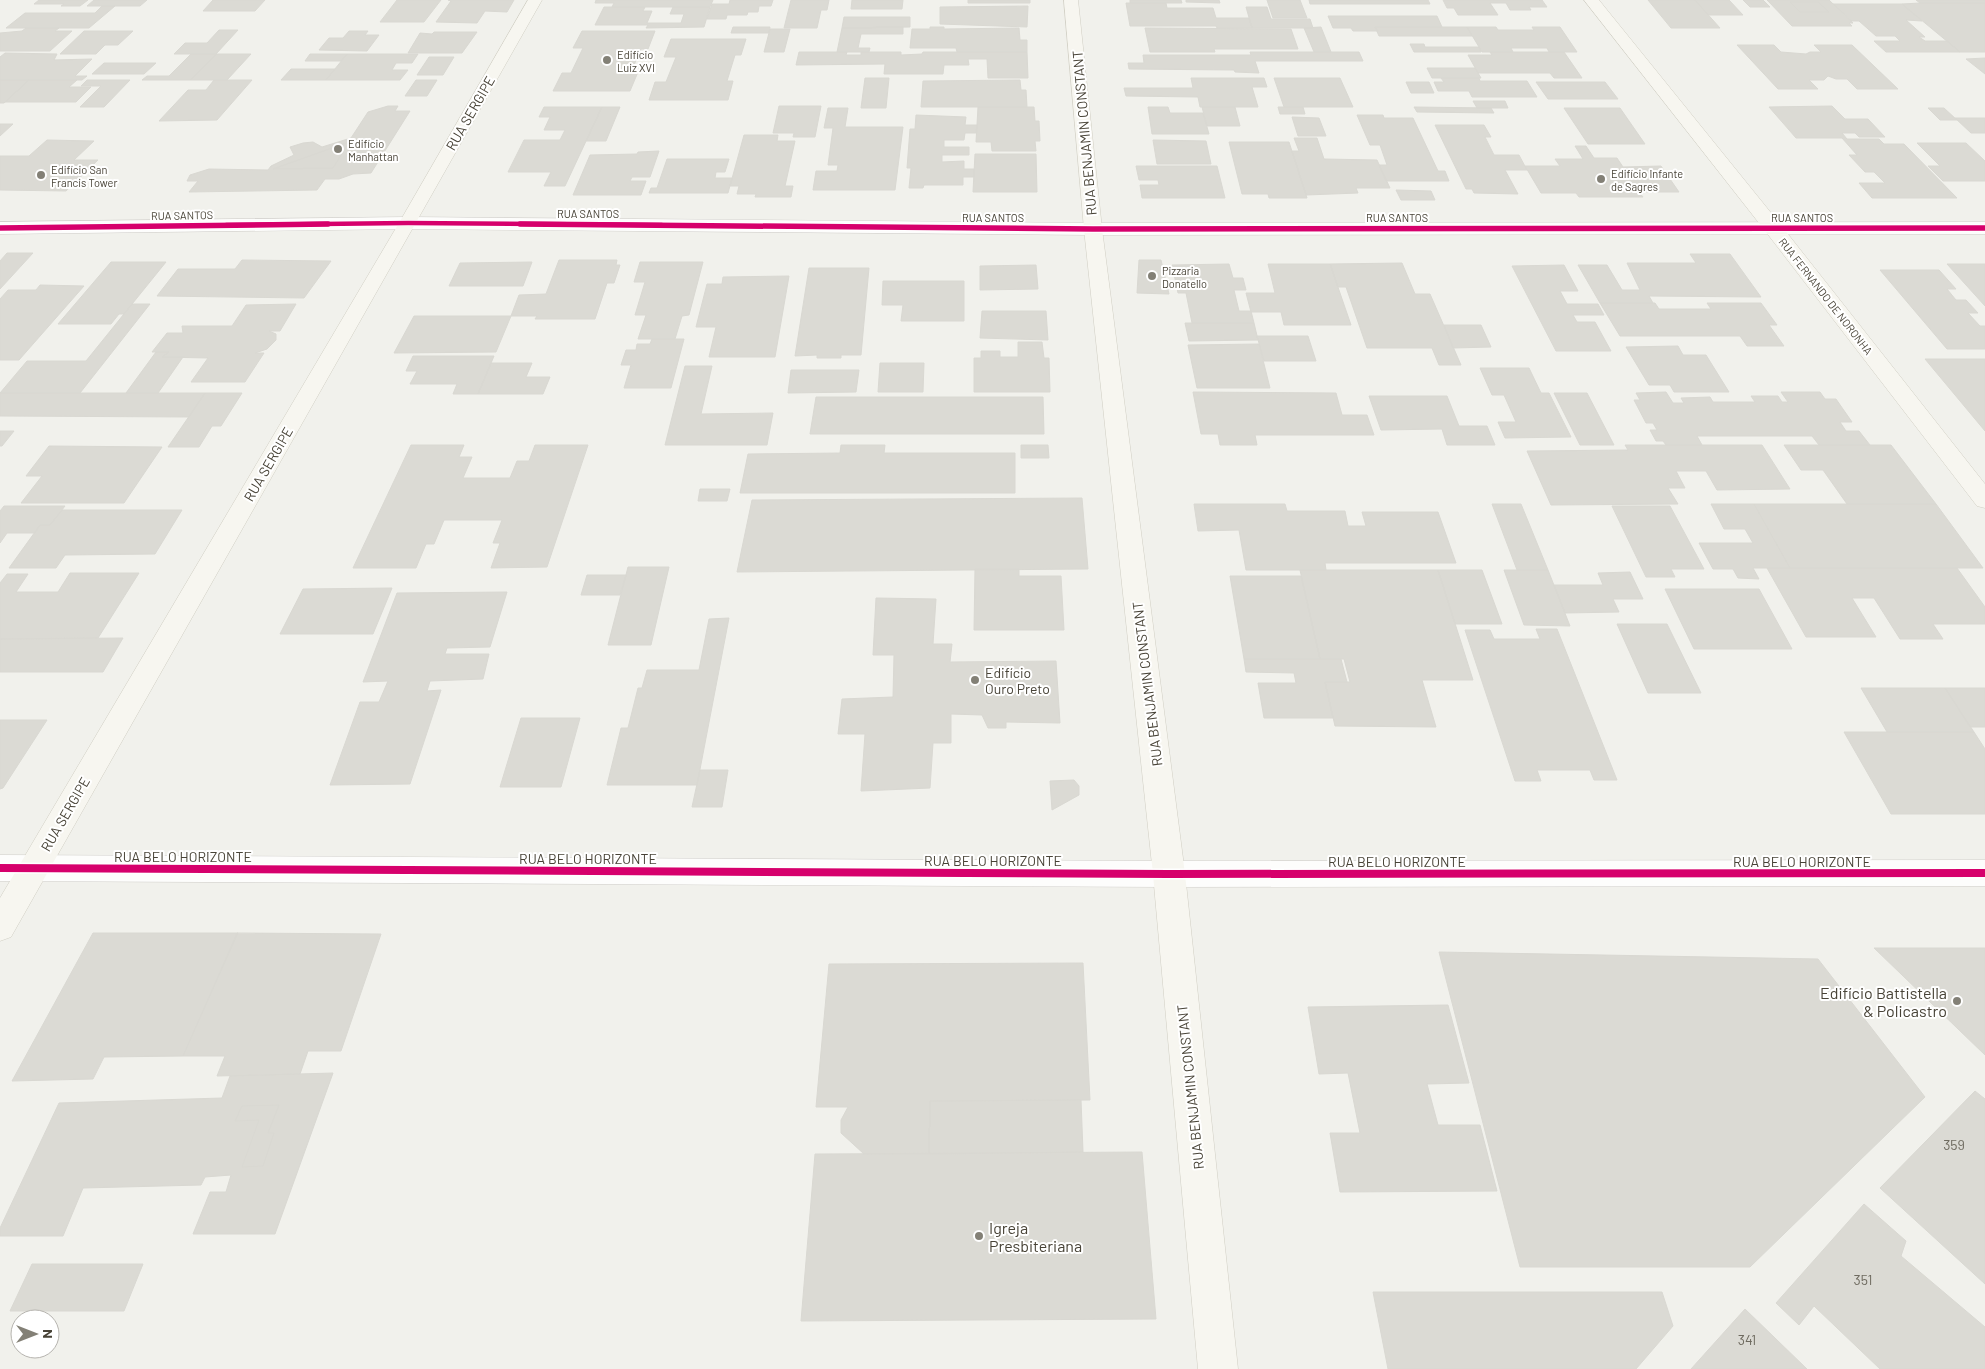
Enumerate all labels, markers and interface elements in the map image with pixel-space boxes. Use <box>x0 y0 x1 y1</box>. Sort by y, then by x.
place label: Edifício Luiz XVI <box>617 48 655 74</box>
street label: RUA BENJAMIN CONSTANT <box>1068 50 1100 216</box>
marker: Edifício Luiz XVI <box>601 54 613 66</box>
street label: RUA SERGIPE <box>442 73 498 153</box>
place label: Edifício Manhattan <box>348 137 399 163</box>
marker: Edifício Manhattan <box>332 143 344 155</box>
place label: Edifício San Francis Tower <box>51 163 117 189</box>
place label: Edifício Infante de Sagres <box>1611 167 1683 193</box>
marker: Edifício San Francis Tower <box>35 169 47 181</box>
marker: Edifício Infante de Sagres <box>1595 173 1607 185</box>
street label: RUA SANTOS <box>557 207 619 220</box>
street label: RUA SANTOS <box>151 208 213 222</box>
street label: RUA SANTOS <box>962 211 1024 224</box>
street label: RUA SANTOS <box>1366 211 1428 224</box>
street label: RUA SANTOS <box>1771 211 1833 224</box>
street label: RUA FERNANDO DE NORONHA <box>1776 235 1876 357</box>
place label: Pizzaria Donatello <box>1162 264 1207 290</box>
marker: Pizzaria Donatello <box>1146 270 1158 282</box>
street label: RUA SERGIPE <box>240 424 296 504</box>
street label: RUA BENJAMIN CONSTANT <box>1128 601 1166 767</box>
place label: Edifício Ouro Preto <box>985 664 1050 697</box>
marker: Edifício Ouro Preto <box>969 674 981 686</box>
street label: RUA SERGIPE <box>37 774 93 854</box>
street label: RUA BELO HORIZONTE <box>114 848 252 865</box>
street label: RUA BELO HORIZONTE <box>519 850 657 867</box>
street label: RUA BELO HORIZONTE <box>924 852 1062 869</box>
street label: RUA BELO HORIZONTE <box>1328 853 1466 870</box>
street label: RUA BELO HORIZONTE <box>1733 853 1871 870</box>
place label: Edifício Battistella & Policastro <box>1820 983 1947 1020</box>
marker: Edifício Battistella & Policastro <box>1951 995 1963 1007</box>
street label: RUA BENJAMIN CONSTANT <box>1173 1004 1207 1170</box>
house number: 359 <box>1943 1136 1965 1153</box>
place label: Igreja Presbiteriana <box>989 1218 1082 1255</box>
marker: Igreja Presbiteriana <box>973 1230 985 1242</box>
house number: 351 <box>1854 1271 1872 1288</box>
north arrow <box>10 1309 60 1359</box>
text: N <box>40 1329 57 1339</box>
house number: 341 <box>1738 1331 1756 1348</box>

